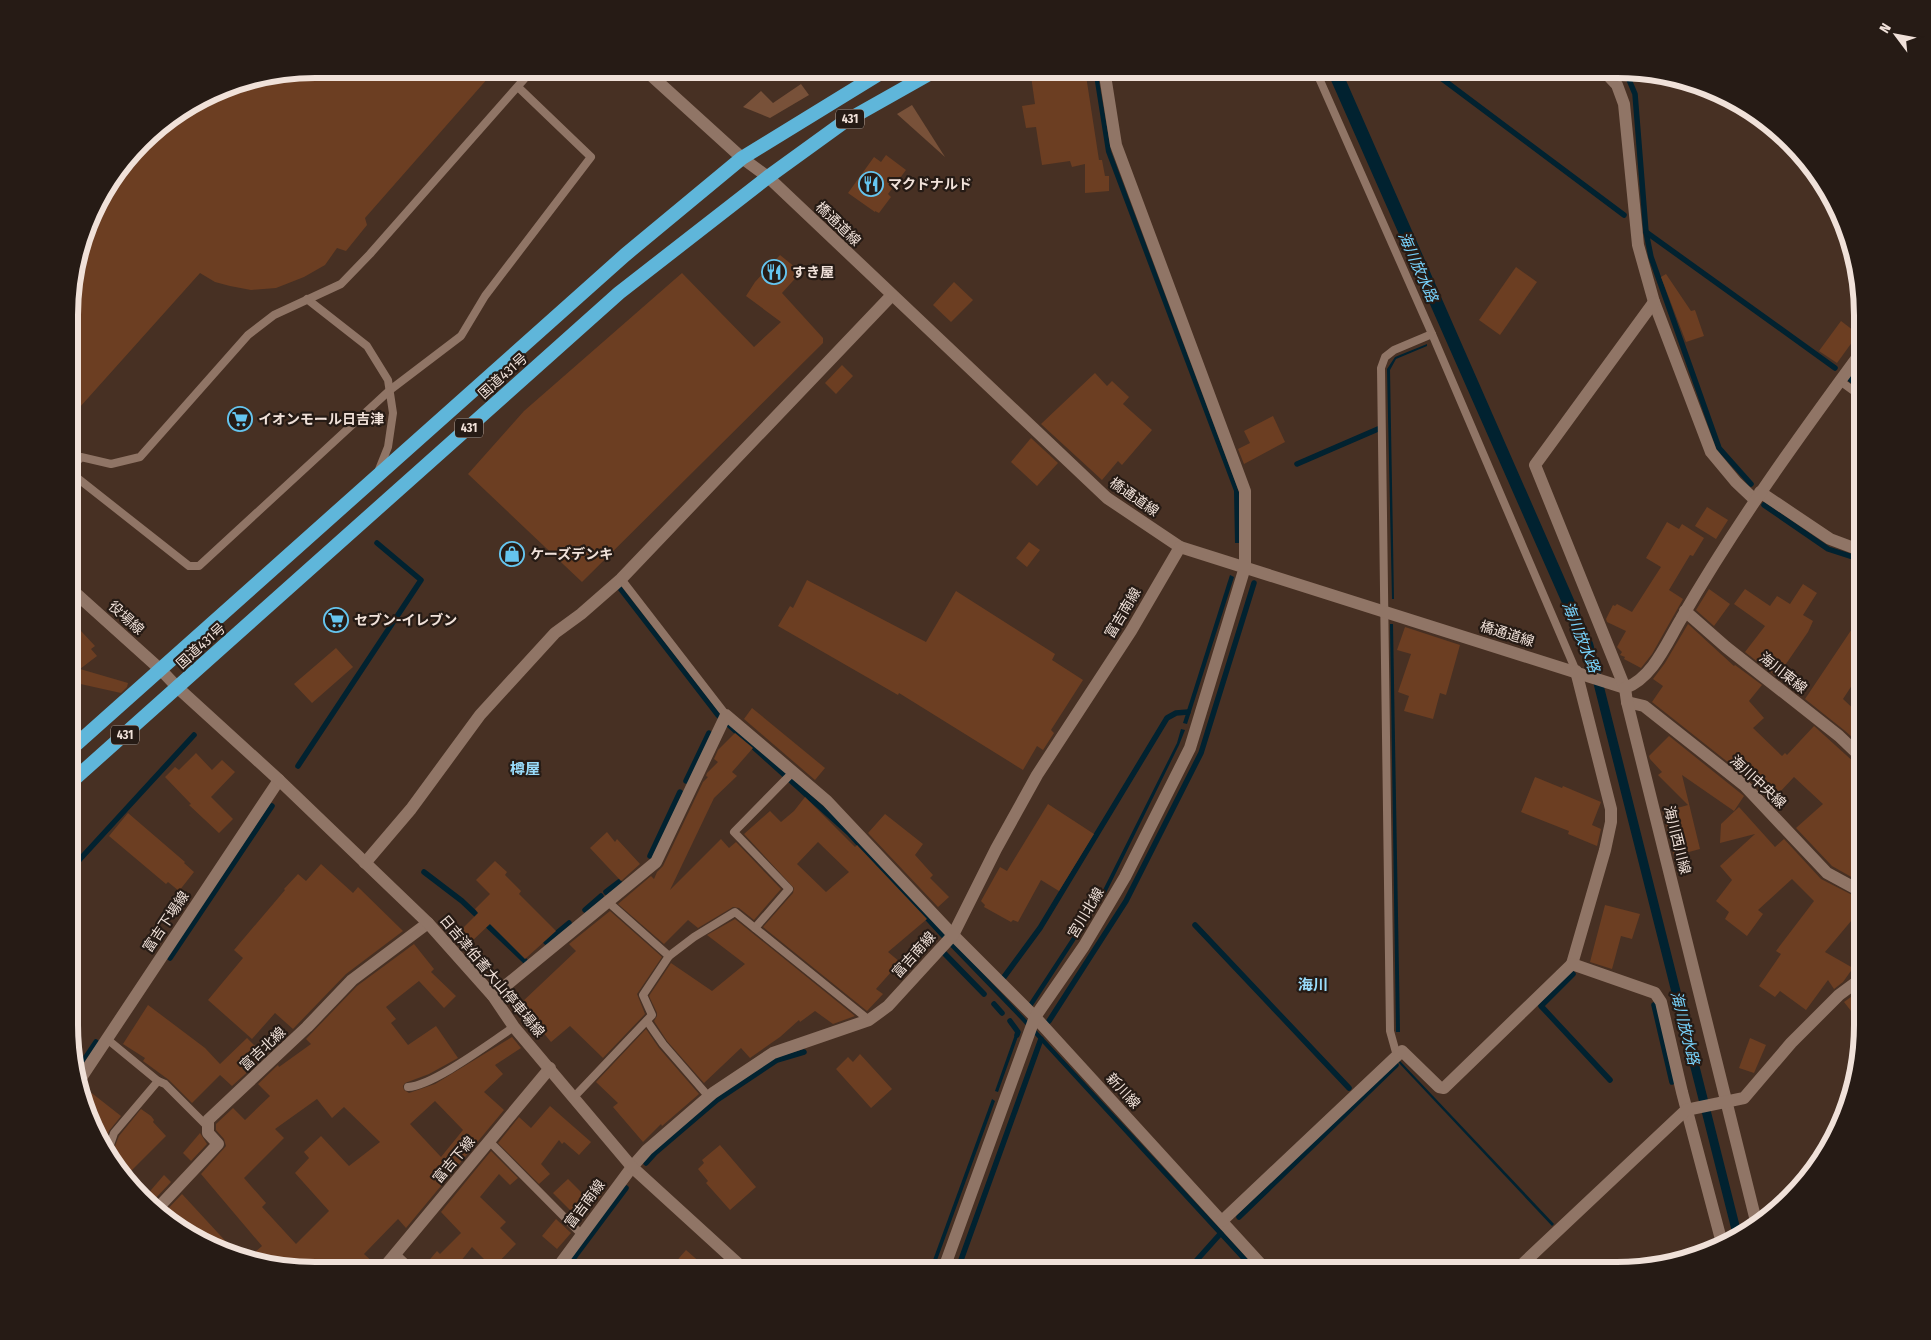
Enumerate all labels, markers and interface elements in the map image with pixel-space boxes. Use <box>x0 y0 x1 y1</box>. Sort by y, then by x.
north arrow <box>1871 10 1921 60</box>
text: N <box>1876 20 1895 36</box>
road number: 431 <box>836 110 864 128</box>
restaurant icon: マクドナルド <box>858 171 884 197</box>
place label: マクドナルド <box>888 176 972 193</box>
street label: 橋通道線 <box>812 198 864 250</box>
water label: 海川放水路 <box>1395 229 1442 307</box>
restaurant icon: すき屋 <box>761 259 787 285</box>
place label: すき屋 <box>792 264 834 281</box>
street label: 国道431号 <box>475 350 531 402</box>
supermarket icon: イオンモール日吉津 <box>227 406 253 432</box>
place label: イオンモール日吉津 <box>258 411 384 428</box>
road number: 431 <box>455 418 483 438</box>
street label: 橋通道線 <box>1106 474 1162 520</box>
shop icon: ケーズデンキ <box>499 541 525 567</box>
place label: ケーズデンキ <box>530 546 613 563</box>
street label: 富吉南線 <box>1101 585 1145 641</box>
street label: 役場線 <box>105 598 147 638</box>
water label: 海川放水路 <box>1559 599 1604 677</box>
supermarket icon: セブン-イレブン <box>323 607 349 633</box>
place label: セブン-イレブン <box>354 612 457 629</box>
street label: 橋通道線 <box>1478 618 1536 650</box>
street label: 国道431号 <box>173 620 229 672</box>
street label: 海川東線 <box>1756 649 1810 697</box>
road number: 431 <box>111 726 139 744</box>
street label: 海川中央線 <box>1727 752 1789 812</box>
district label: 樽屋 <box>510 760 540 778</box>
street label: 海川西川線 <box>1660 804 1694 876</box>
street label: 宮川北線 <box>1064 885 1108 941</box>
street label: 富吉下場線 <box>139 888 193 956</box>
street label: 日吉津伯耆大山停車場線 <box>436 912 548 1040</box>
street label: 富吉南線 <box>889 929 939 981</box>
district label: 海川 <box>1298 976 1328 994</box>
water label: 海川放水路 <box>1667 989 1703 1068</box>
street label: 富吉北線 <box>237 1024 289 1074</box>
street label: 新川線 <box>1102 1070 1144 1112</box>
street label: 富吉下線 <box>429 1133 479 1187</box>
street label: 富吉南線 <box>561 1177 609 1231</box>

